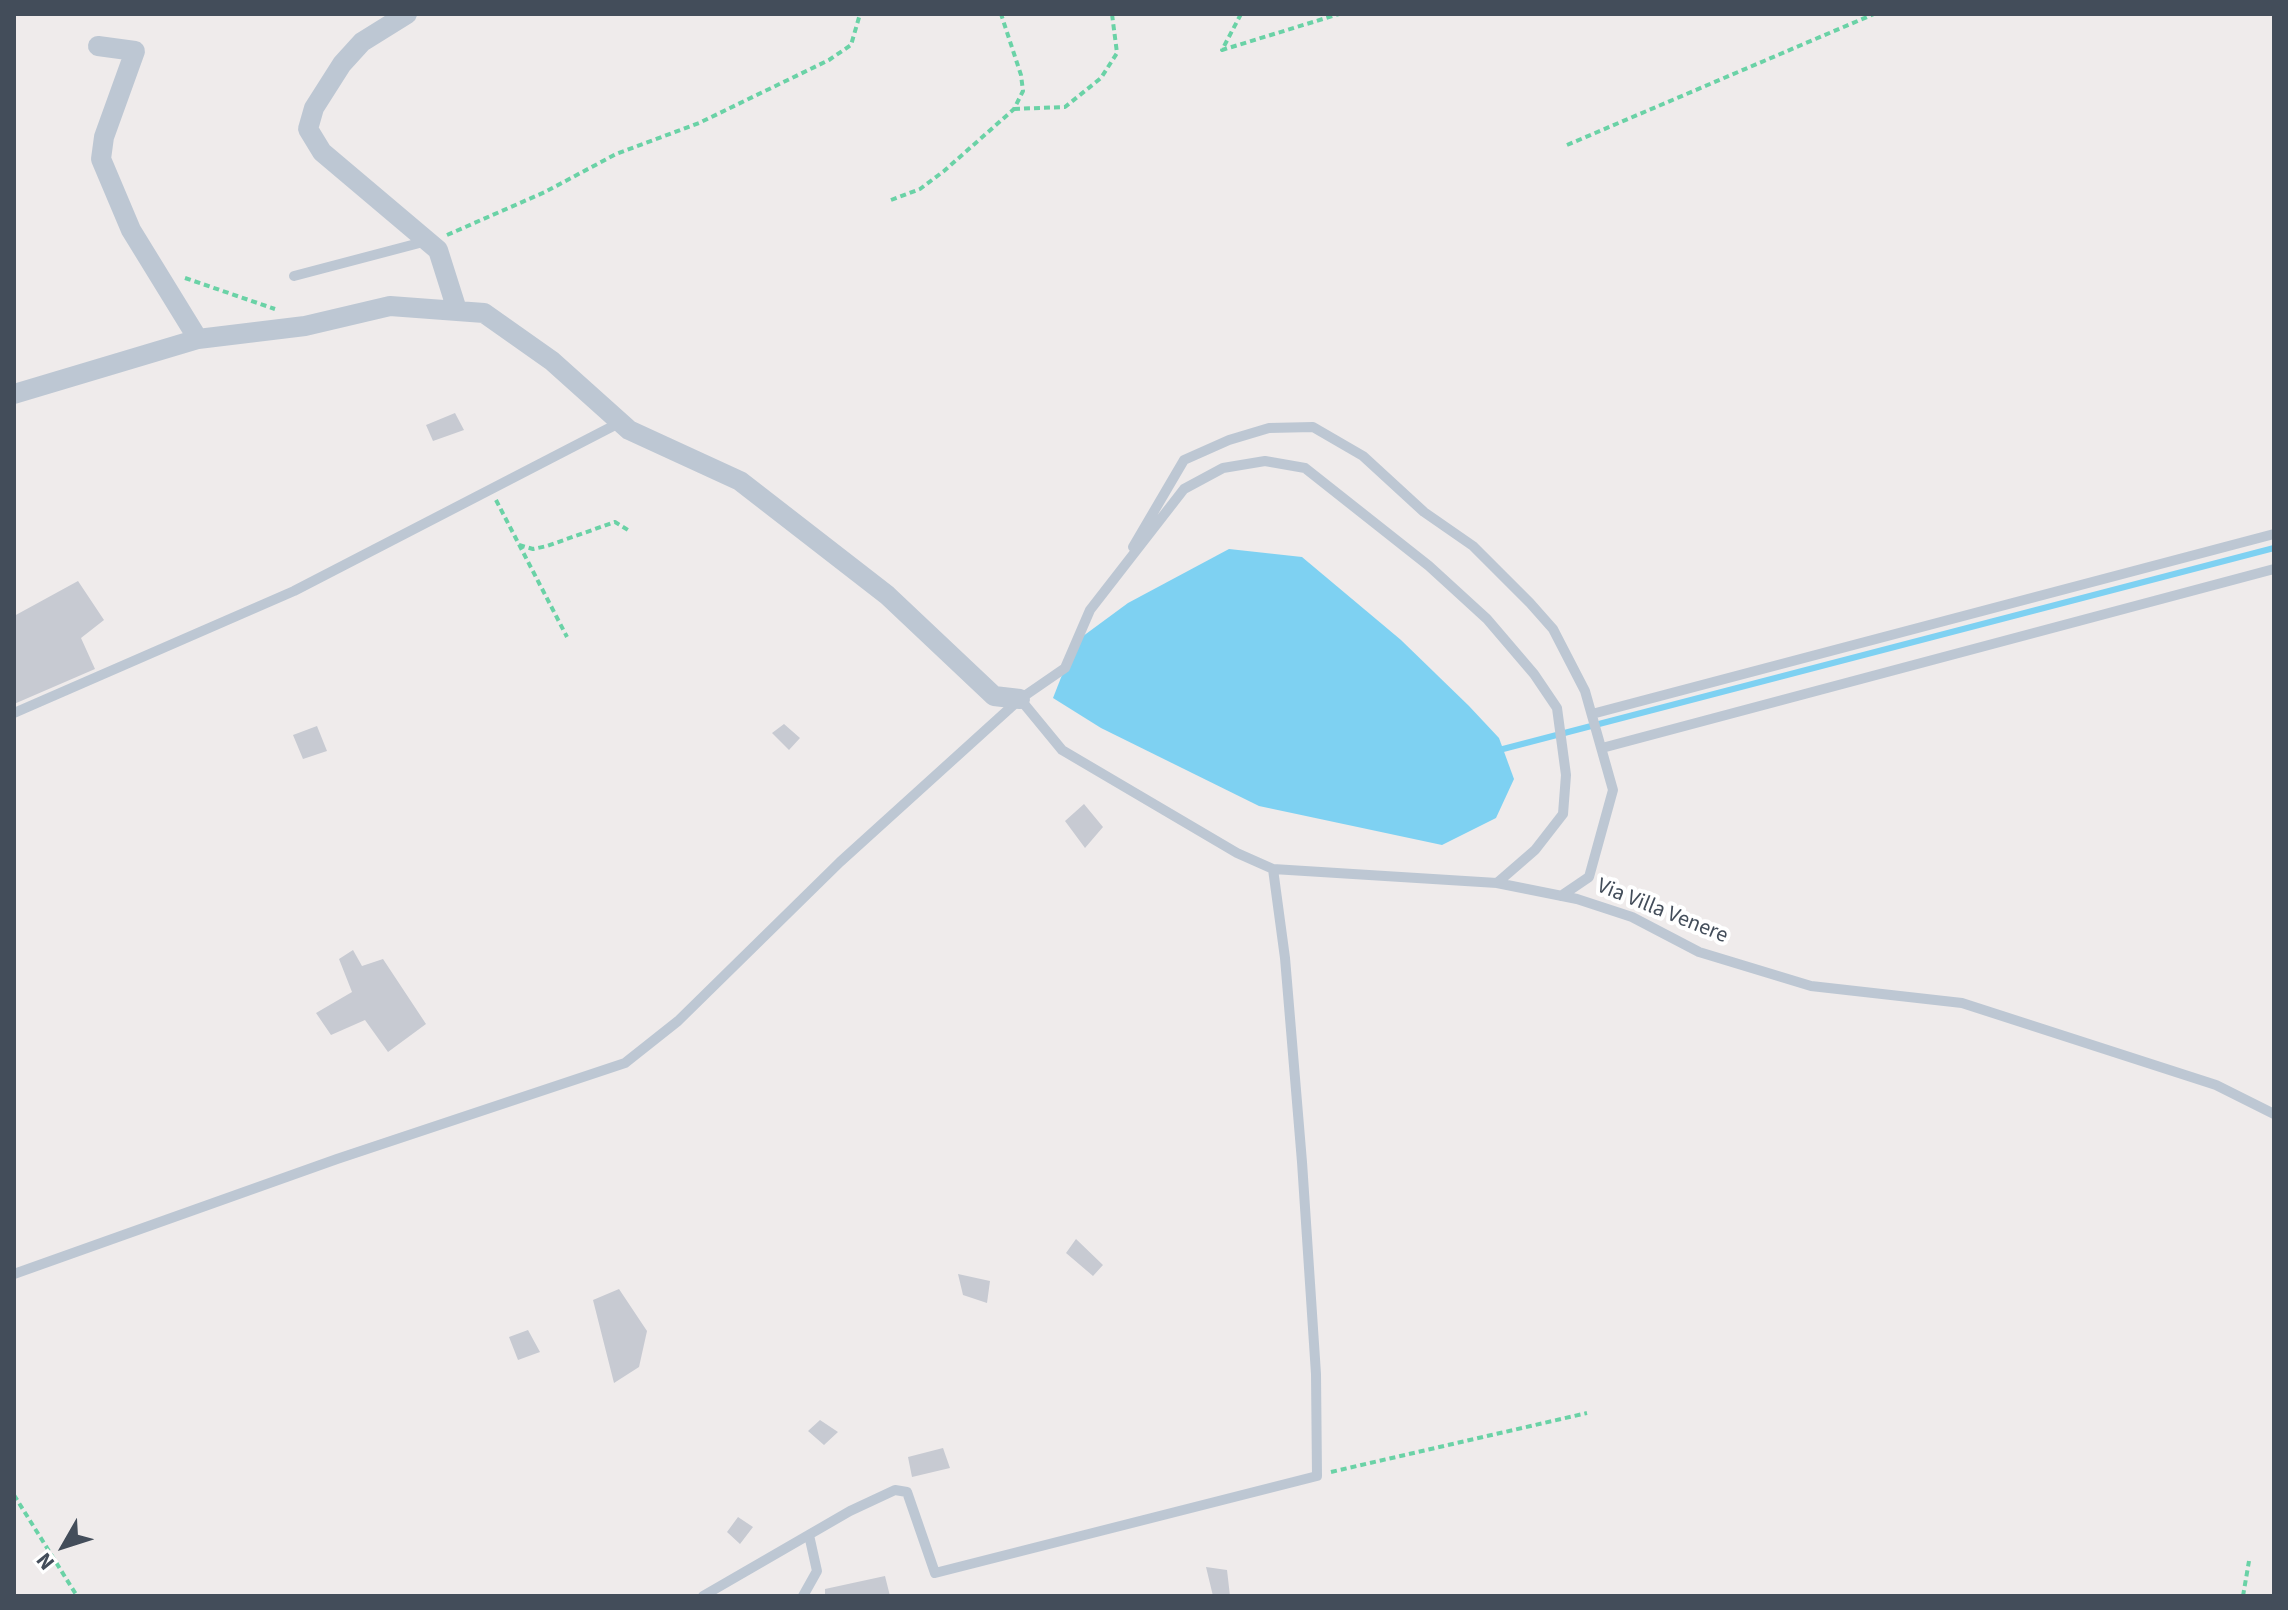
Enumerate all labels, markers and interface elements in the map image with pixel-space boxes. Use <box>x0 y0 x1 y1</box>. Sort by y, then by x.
street label: Via Villa Venere <box>1593 874 1731 950</box>
north arrow <box>24 1506 104 1586</box>
text: N <box>28 1545 62 1577</box>

